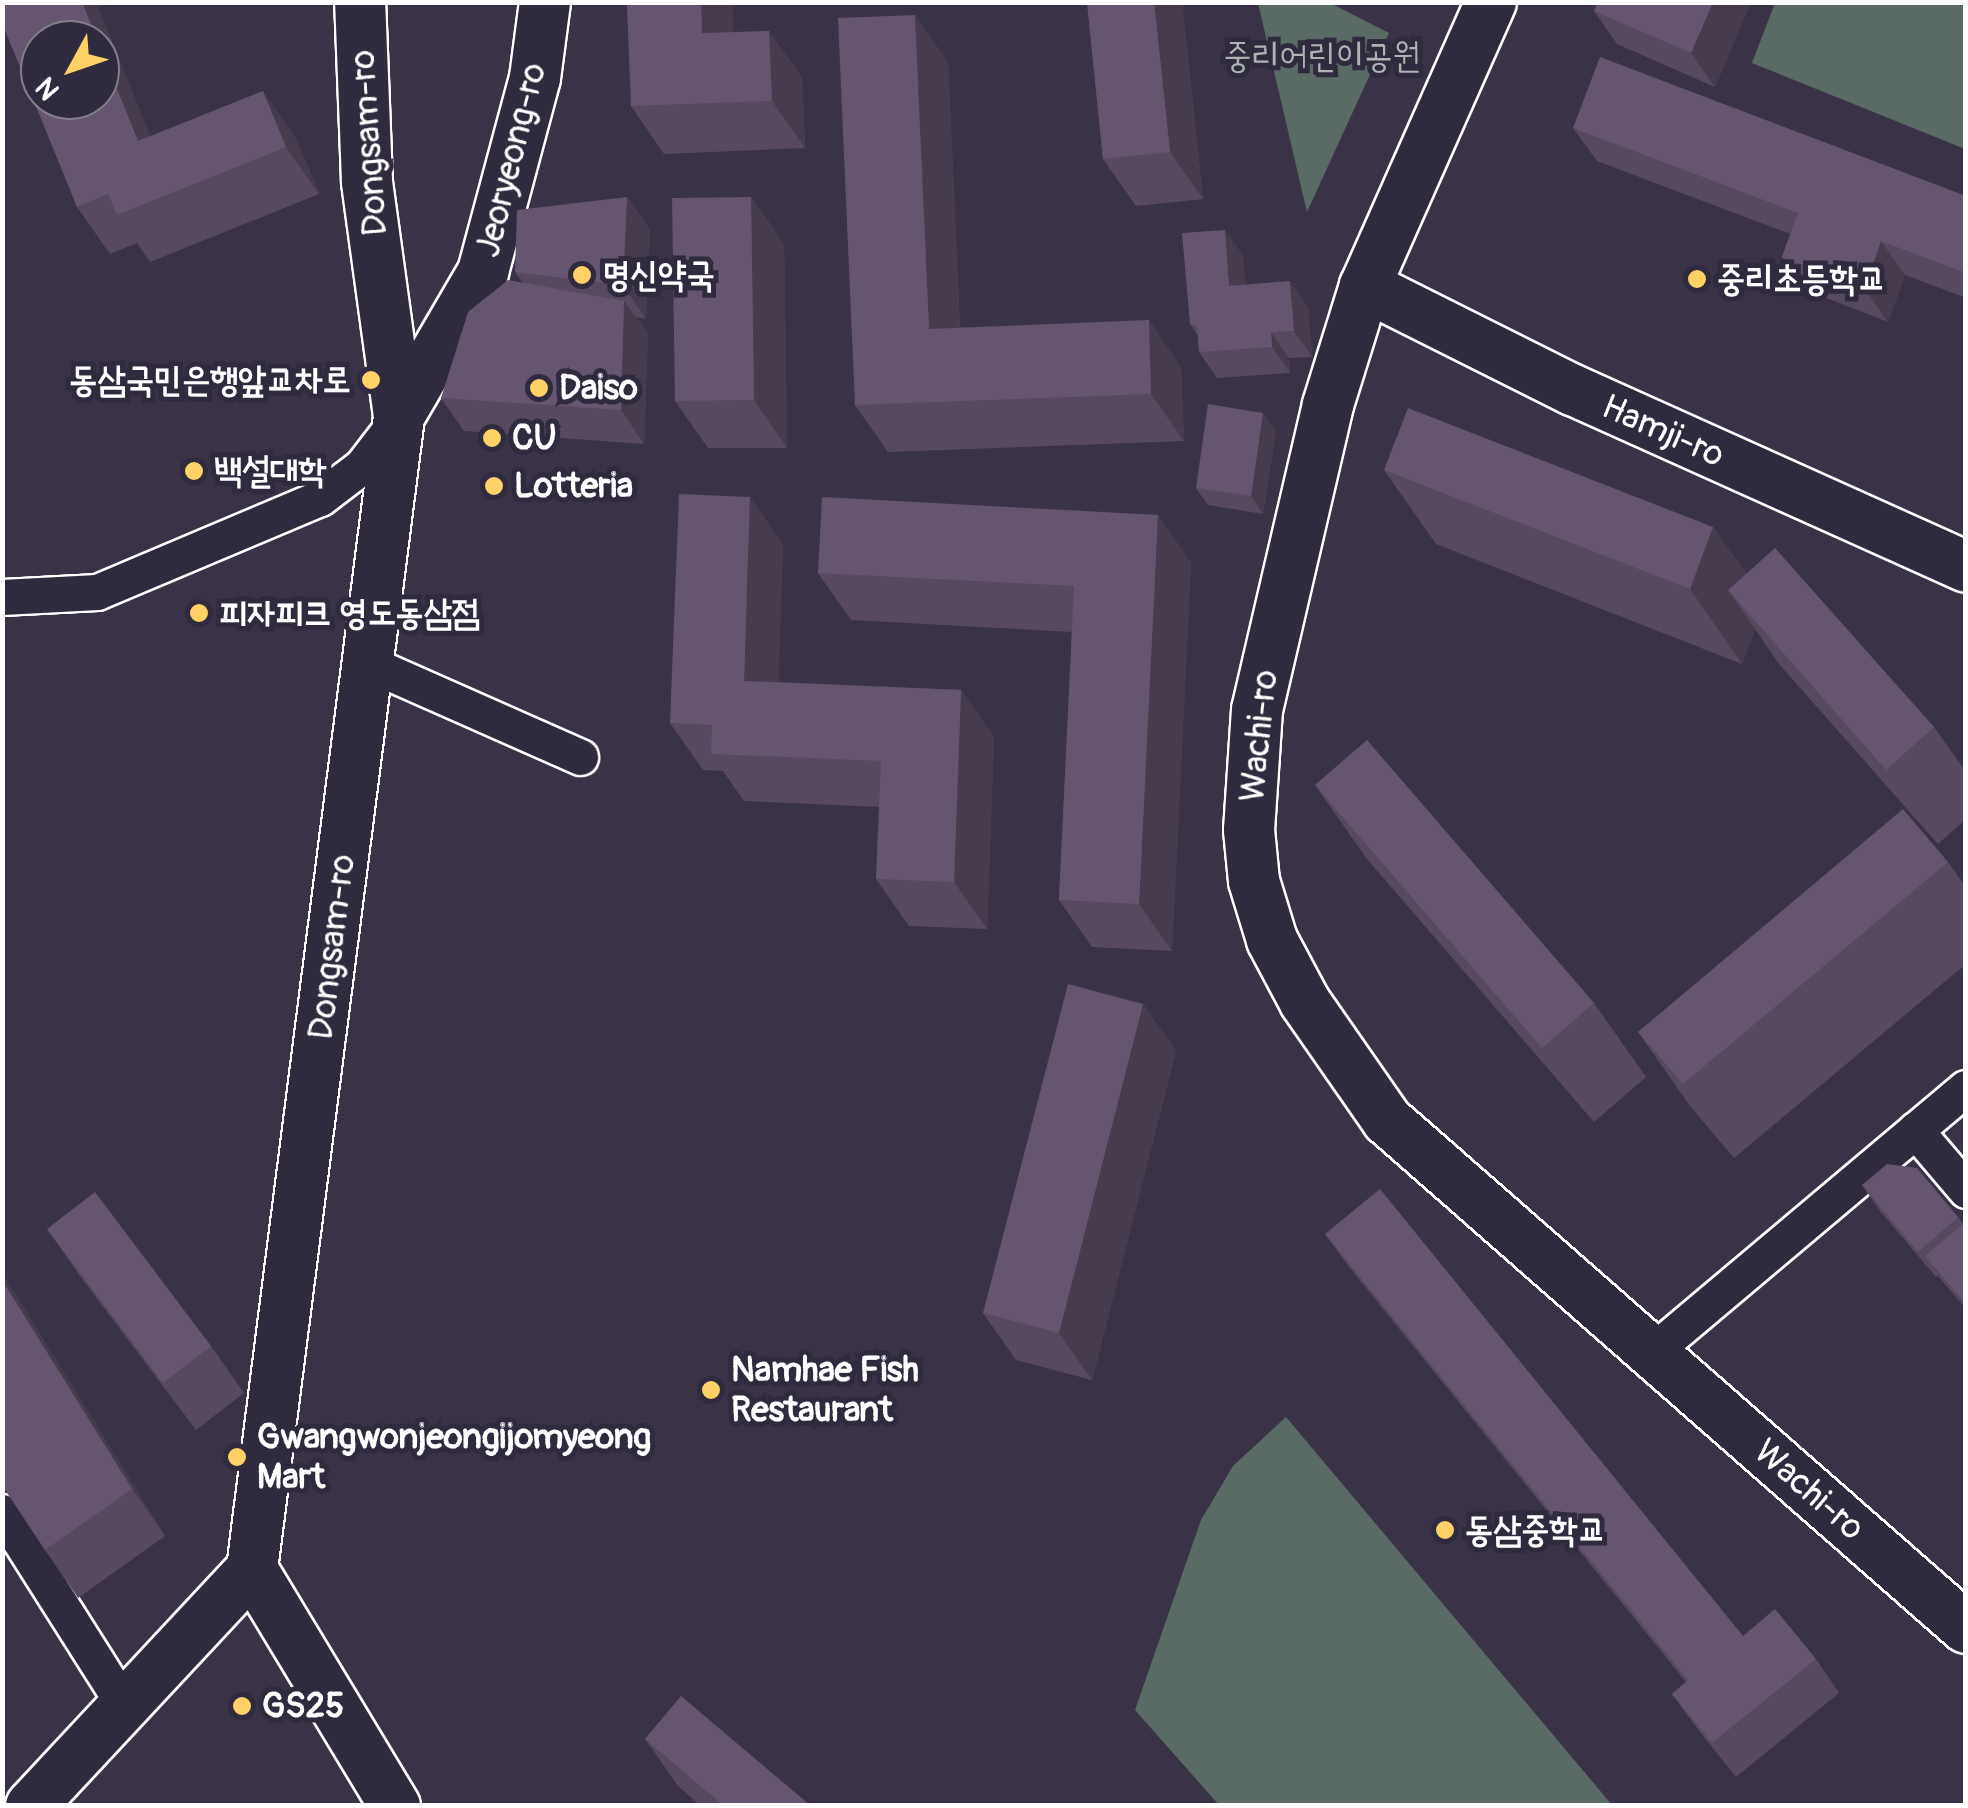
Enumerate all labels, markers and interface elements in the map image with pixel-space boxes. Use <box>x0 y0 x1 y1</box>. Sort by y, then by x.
north arrow <box>20 20 120 120</box>
park label: 중리어린이공원 <box>1223 35 1421 77</box>
street label: Dongsam-ro <box>342 49 396 237</box>
street label: Jeoryeong-ro <box>467 59 555 261</box>
text: N <box>29 70 68 107</box>
place label: 명신약국 <box>602 254 715 296</box>
place label: 중리초등학교 <box>1717 258 1886 300</box>
marker: 명신약국 <box>571 264 593 286</box>
marker: 중리초등학교 <box>1686 268 1708 290</box>
place label: 동삼국민은행앞교차로 <box>69 359 351 401</box>
place label: Daiso <box>559 367 638 409</box>
marker: 동삼국민은행앞교차로 <box>360 369 382 391</box>
marker: Daiso <box>528 377 550 399</box>
street label: Hamji-ro <box>1595 386 1731 476</box>
place label: CU <box>512 417 557 459</box>
marker: CU <box>481 427 503 449</box>
place label: 백설대학 <box>214 450 327 492</box>
marker: 백설대학 <box>183 460 205 482</box>
place label: Lotteria <box>514 465 633 507</box>
marker: Lotteria <box>483 475 505 497</box>
place label: 피자피크 영도동삼점 <box>219 592 480 634</box>
marker: 피자피크 영도동삼점 <box>188 602 210 624</box>
street label: Wachi-ro <box>1231 668 1287 804</box>
street label: Dongsam-ro <box>300 852 364 1042</box>
place label: Namhae Fish Restaurant <box>731 1349 919 1431</box>
marker: Namhae Fish Restaurant <box>700 1379 722 1401</box>
place label: Gwangwonjeongijomyeong Mart <box>257 1416 651 1498</box>
street label: Wachi-ro <box>1745 1431 1873 1549</box>
marker: Gwangwonjeongijomyeong Mart <box>226 1446 248 1468</box>
place label: 동삼중학교 <box>1465 1509 1606 1551</box>
marker: 동삼중학교 <box>1434 1519 1456 1541</box>
place label: GS25 <box>262 1685 344 1727</box>
marker: GS25 <box>231 1695 253 1717</box>

